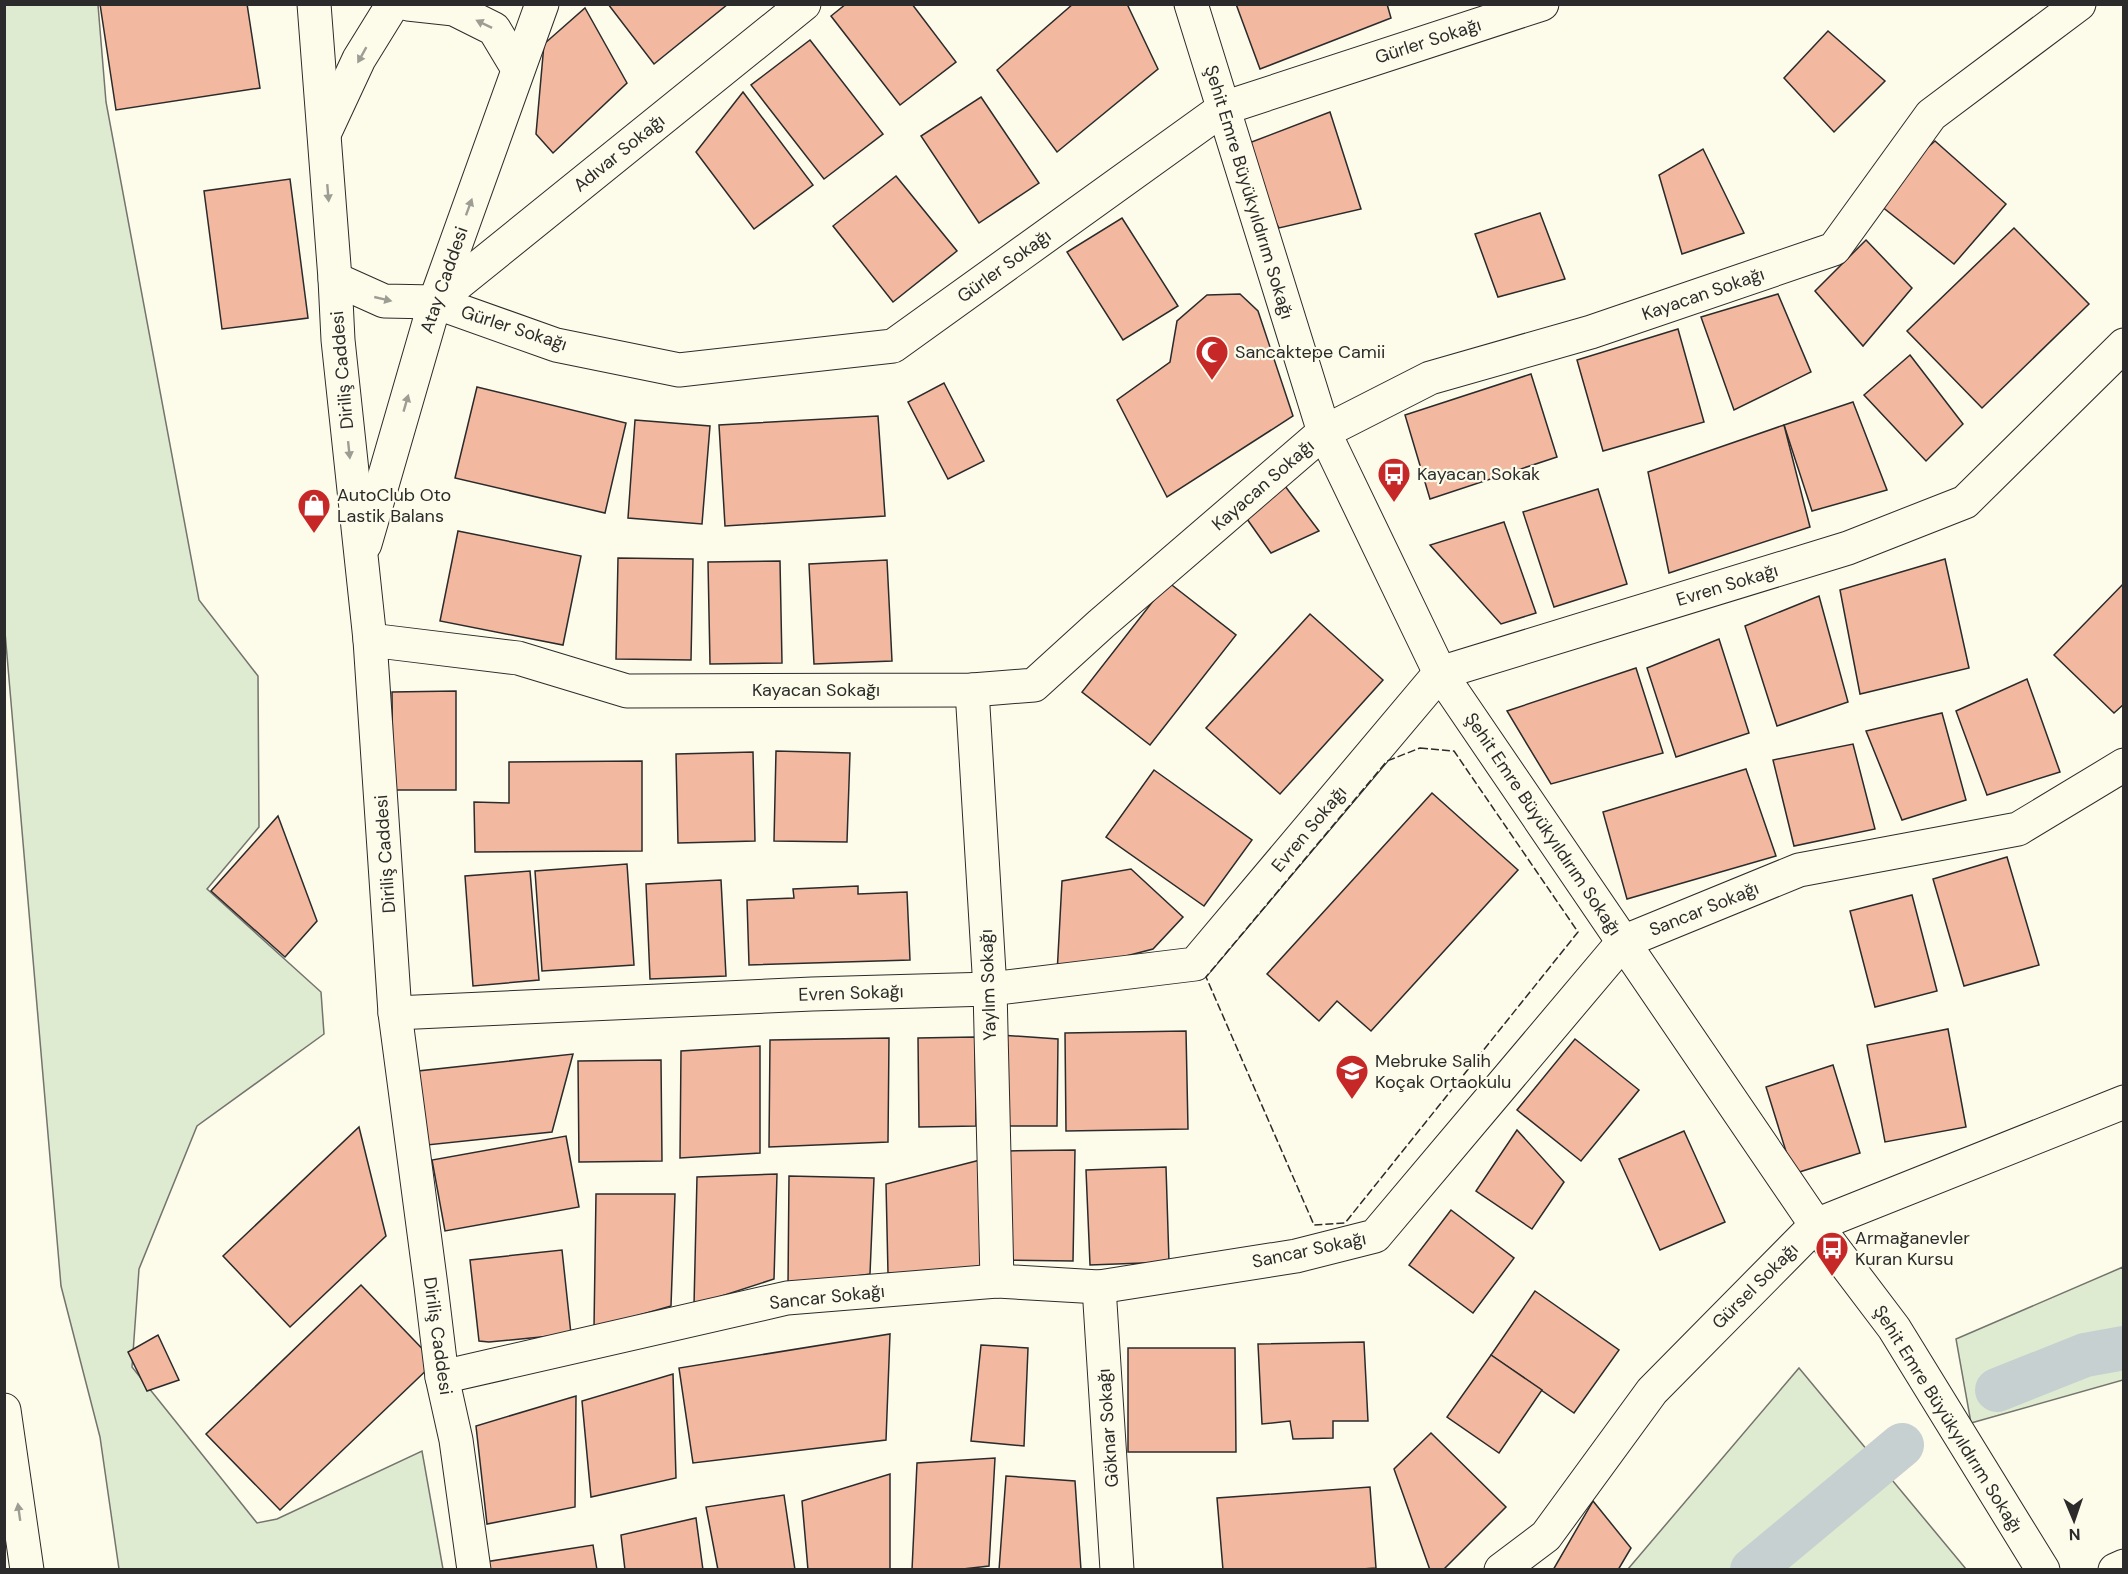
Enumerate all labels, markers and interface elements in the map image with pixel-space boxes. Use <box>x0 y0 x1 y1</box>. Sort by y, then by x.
street label: Gürler Sokağı <box>1372 13 1484 69</box>
one-way arrow <box>475 19 492 28</box>
one-way arrow <box>358 46 368 63</box>
street label: Şehit Emre Büyükyıldırım Sokağı <box>1199 62 1299 322</box>
street label: Adıvar Sokağı <box>568 109 670 197</box>
one-way arrow <box>324 183 333 202</box>
one-way arrow <box>464 198 474 216</box>
street label: Atay Caddesi <box>415 223 473 337</box>
street label: Gürler Sokağı <box>952 224 1056 308</box>
street label: Kayacan Sokağı <box>1639 262 1767 326</box>
one-way arrow <box>374 295 392 305</box>
street label: Gürler Sokağı <box>458 300 570 356</box>
street label: Diriliş Caddesi <box>325 310 359 430</box>
mosque icon: Sancaktepe Camii <box>1194 334 1230 381</box>
place label: Sancaktepe Camii <box>1235 340 1385 364</box>
one-way arrow <box>401 394 411 412</box>
street label: Kayacan Sokağı <box>1207 434 1319 536</box>
one-way arrow <box>344 440 354 459</box>
bus stop icon: Kayacan Sokak <box>1376 456 1412 503</box>
place label: Kayacan Sokak <box>1417 462 1540 486</box>
place label: AutoClub Oto Lastik Balans <box>337 483 451 528</box>
shop icon: AutoClub Oto Lastik Balans <box>296 487 332 534</box>
street label: Evren Sokağı <box>1673 558 1781 612</box>
street label: Kayacan Sokağı <box>752 678 880 702</box>
street label: Şehit Emre Büyükyıldırım Sokağı <box>1459 708 1627 940</box>
street label: Evren Sokağı <box>1266 781 1352 877</box>
street label: Diriliş Caddesi <box>369 794 401 914</box>
street label: Sancar Sokağı <box>1646 876 1762 942</box>
street label: Yaylım Sokağı <box>974 929 1002 1041</box>
street label: Evren Sokağı <box>798 979 904 1007</box>
place label: Mebruke Salih Koçak Ortaokulu <box>1375 1049 1511 1094</box>
school or university icon: Mebruke Salih Koçak Ortaokulu <box>1334 1053 1370 1100</box>
street label: Sancar Sokağı <box>1250 1226 1368 1274</box>
place label: Armağanevler Kuran Kursu <box>1855 1226 1970 1271</box>
bus stop icon: Armağanevler Kuran Kursu <box>1814 1230 1850 1277</box>
street label: Gürsel Sokağı <box>1707 1238 1803 1334</box>
street label: Diriliş Caddesi <box>418 1276 458 1396</box>
street label: Sancar Sokağı <box>768 1279 886 1315</box>
street label: Şehit Emre Büyükyıldırım Sokağı <box>1868 1301 2028 1537</box>
street label: Göknar Sokağı <box>1092 1368 1124 1488</box>
north arrow <box>2044 1490 2104 1550</box>
one-way arrow <box>15 1502 24 1521</box>
text: N <box>2068 1524 2081 1545</box>

